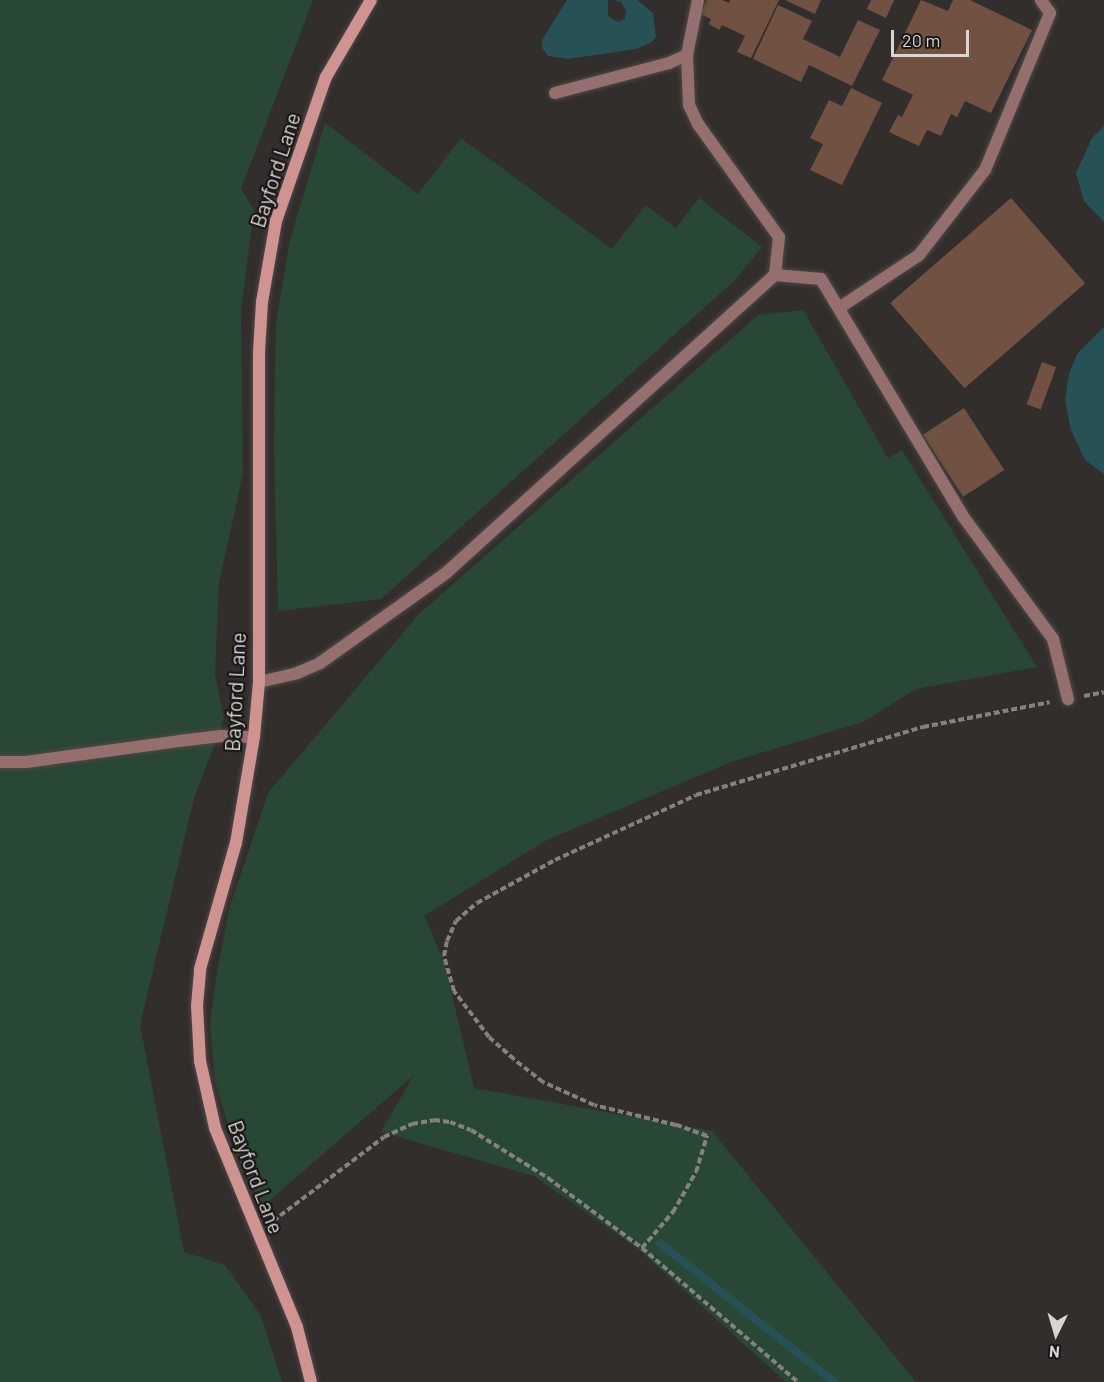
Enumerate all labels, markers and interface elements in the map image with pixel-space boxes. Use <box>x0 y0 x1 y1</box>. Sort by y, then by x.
scale bar <box>894 18 972 56</box>
text: 20 m <box>902 29 940 51</box>
street label: Bayford Lane <box>245 109 305 231</box>
street label: Bayford Lane <box>219 632 251 752</box>
street label: Bayford Lane <box>223 1117 289 1237</box>
north arrow <box>1026 1304 1086 1364</box>
text: N <box>1048 1343 1061 1362</box>

